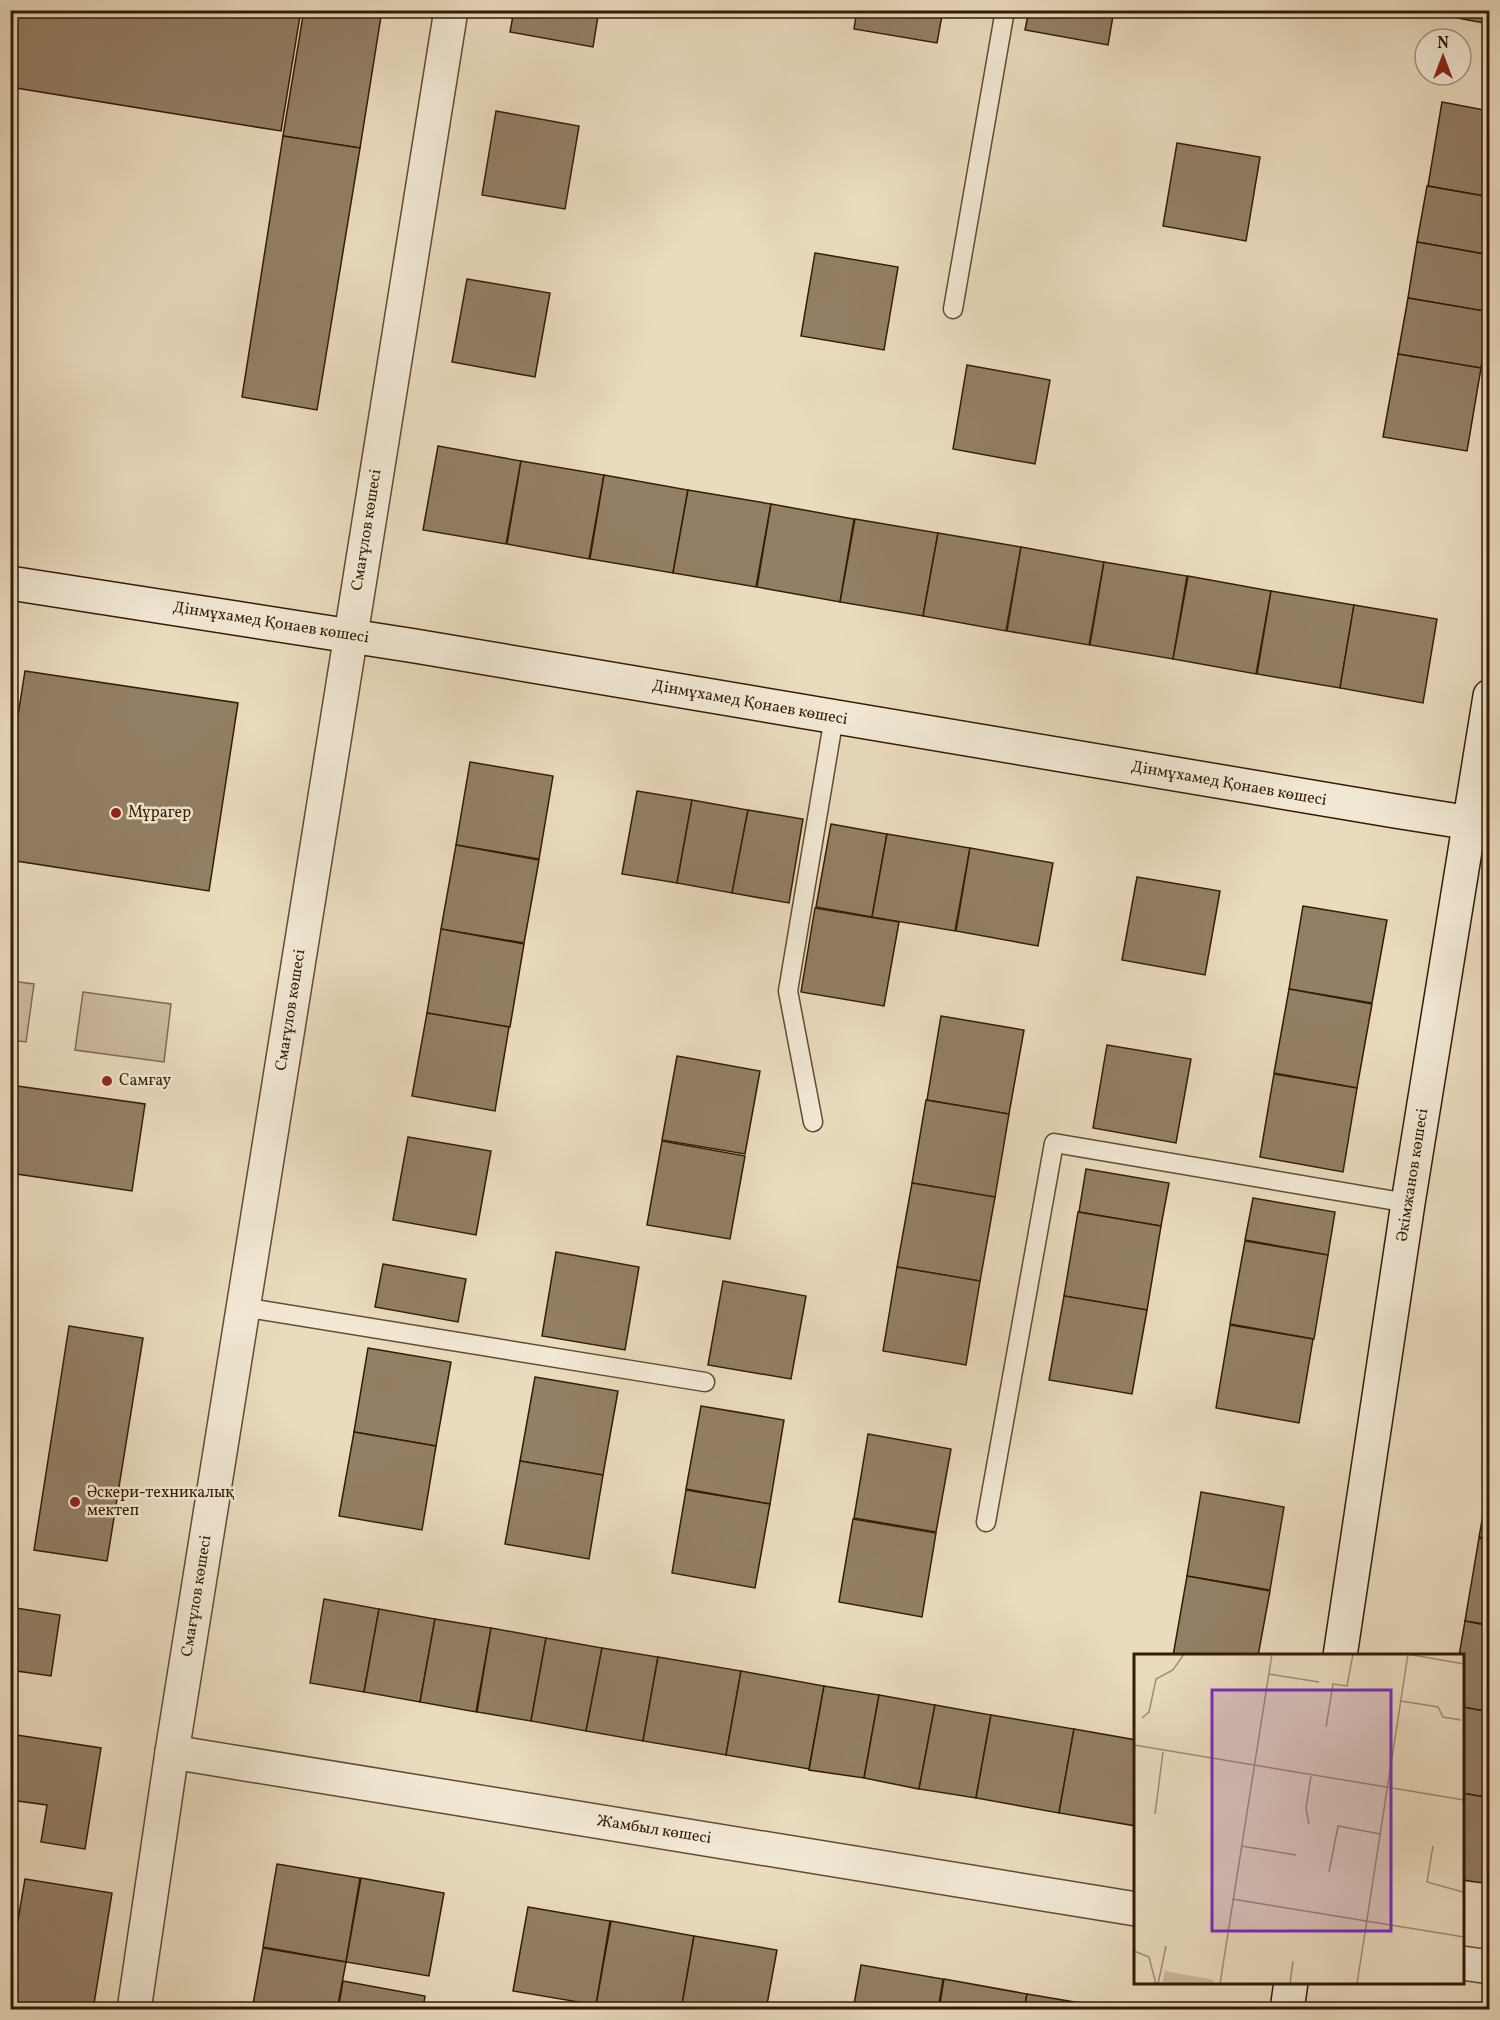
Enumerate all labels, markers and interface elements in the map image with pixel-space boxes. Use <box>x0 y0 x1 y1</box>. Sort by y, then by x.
north arrow <box>1413 27 1473 87</box>
text: N <box>1437 33 1449 55</box>
street label: Смағұлов көшесі <box>347 468 387 592</box>
street label: Дінмұхамед Қонаев көшесі <box>172 597 371 649</box>
street label: Дінмұхамед Қонаев көшесі <box>651 675 850 731</box>
street label: Дінмұхамед Қонаев көшесі <box>1130 756 1329 812</box>
place label: Мұрагер <box>128 802 191 824</box>
marker: Мұрагер <box>109 806 123 820</box>
street label: Смағұлов көшесі <box>271 948 311 1072</box>
place label: Самғау <box>119 1070 172 1092</box>
marker: Самғау <box>100 1074 114 1088</box>
street label: Әкімжанов көшесі <box>1392 1107 1434 1243</box>
place label: Әскери-техникалық мектеп <box>87 1482 234 1522</box>
marker: Әскери-техникалық мектеп <box>68 1495 82 1509</box>
street label: Смағұлов көшесі <box>177 1534 217 1658</box>
inset map <box>1134 1654 1464 1984</box>
street label: Жамбыл көшесі <box>595 1810 713 1850</box>

